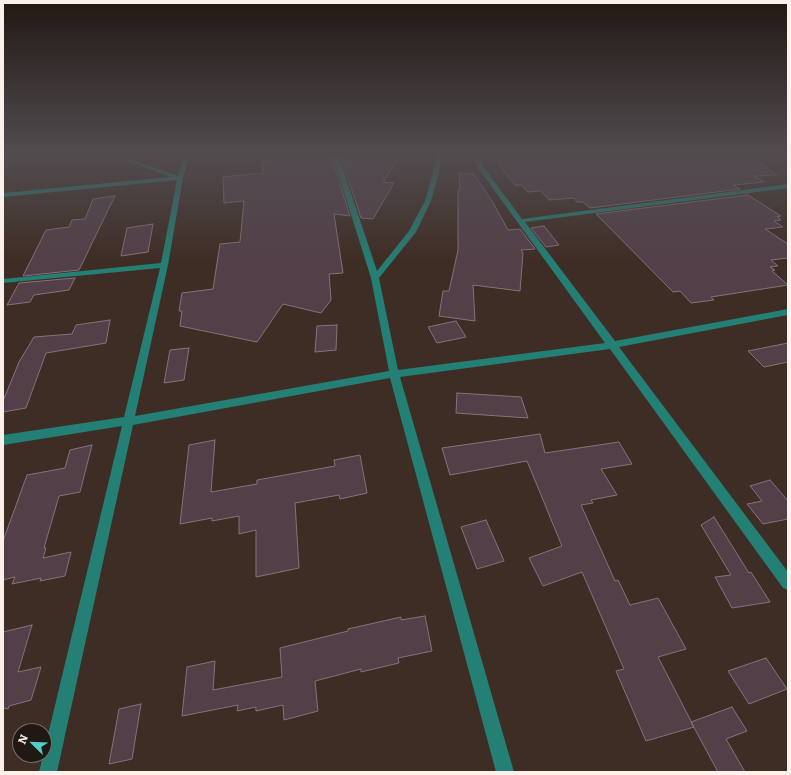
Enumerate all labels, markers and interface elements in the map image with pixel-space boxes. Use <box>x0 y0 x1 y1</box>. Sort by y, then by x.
north arrow <box>12 723 52 763</box>
text: N <box>13 731 31 746</box>

